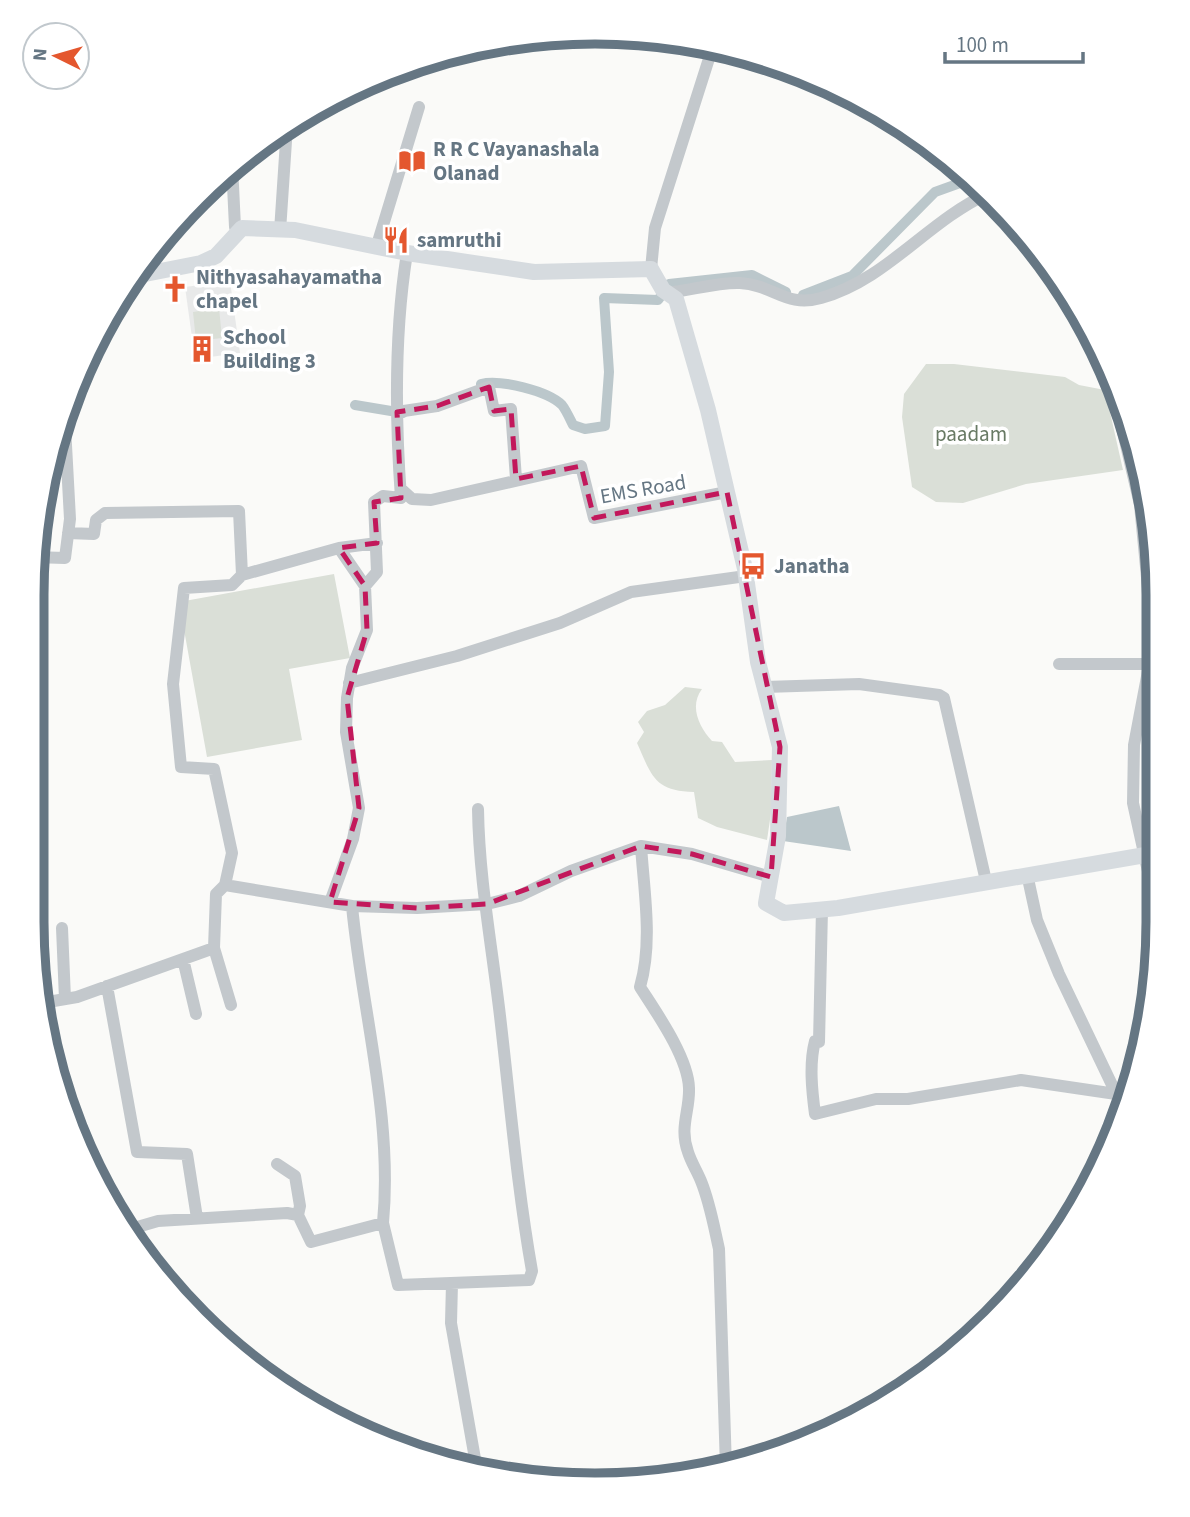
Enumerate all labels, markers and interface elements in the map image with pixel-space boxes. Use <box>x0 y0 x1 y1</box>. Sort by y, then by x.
north arrow <box>21 21 91 91</box>
scale bar <box>945 21 1083 65</box>
text: 100 m <box>956 30 1009 60</box>
text: N <box>27 47 55 62</box>
place label: R R C Vayanashala Olanad <box>433 134 600 188</box>
library icon: R R C Vayanashala Olanad <box>397 146 427 176</box>
restaurant icon: samruthi <box>381 225 411 255</box>
place label: samruthi <box>417 225 501 255</box>
place label: Nithyasahayamatha chapel <box>196 262 382 316</box>
church icon: Nithyasahayamatha chapel <box>160 274 190 304</box>
place label: School Building 3 <box>223 322 316 376</box>
building icon: School Building 3 <box>187 334 217 364</box>
park label: paadam <box>935 419 1007 449</box>
street label: EMS Road <box>598 467 688 511</box>
bus stop icon: Janatha <box>738 551 768 581</box>
place label: Janatha <box>774 551 850 581</box>

